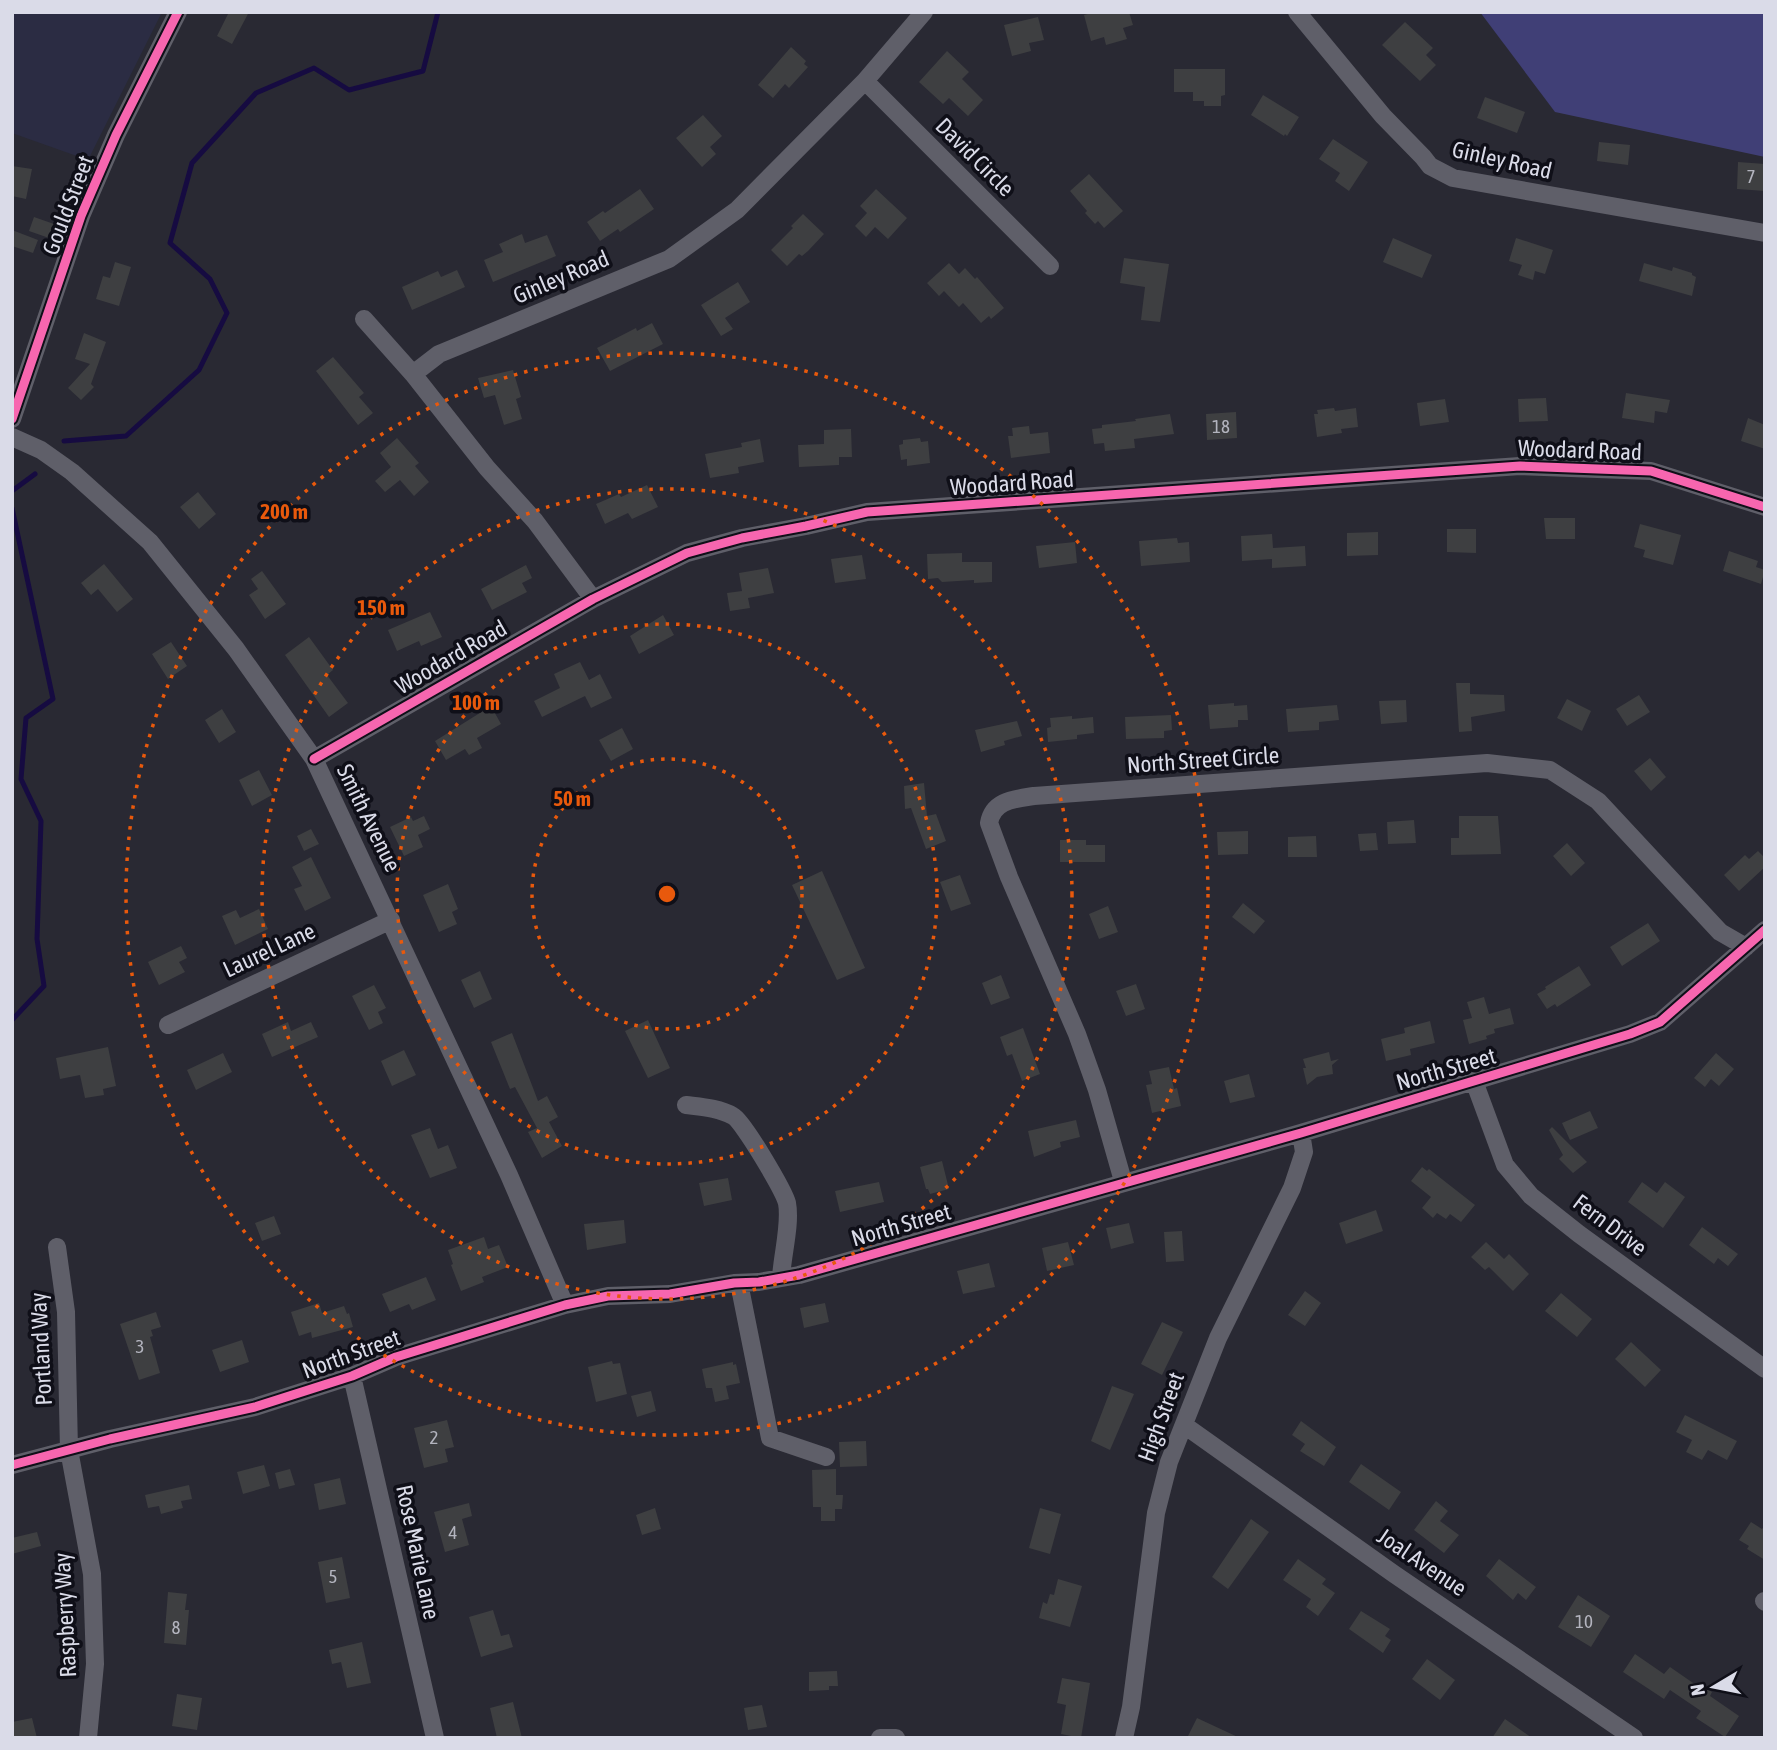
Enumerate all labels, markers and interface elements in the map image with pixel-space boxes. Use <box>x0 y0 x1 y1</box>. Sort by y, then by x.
street label: David Circle <box>931 113 1019 201</box>
street label: Ginley Road <box>1450 136 1554 184</box>
street label: Gould Street <box>37 152 99 258</box>
house number: 7 <box>1747 165 1755 187</box>
street label: Ginley Road <box>509 245 613 309</box>
house number: 18 <box>1212 415 1230 437</box>
street label: Woodard Road <box>1518 435 1642 465</box>
street label: Woodard Road <box>949 466 1075 500</box>
text: 200 m <box>260 499 308 523</box>
text: 150 m <box>357 595 405 619</box>
street label: Woodard Road <box>391 615 511 699</box>
text: 100 m <box>452 690 500 714</box>
street label: North Street Circle <box>1126 742 1280 778</box>
street label: Smith Avenue <box>332 760 406 876</box>
text: 50 m <box>553 786 591 810</box>
centre of rings <box>655 882 679 906</box>
street label: Laurel Lane <box>219 917 319 983</box>
street label: North Street <box>1393 1042 1499 1096</box>
street label: Fern Drive <box>1568 1189 1652 1261</box>
street label: North Street <box>848 1198 954 1252</box>
street label: Portland Way <box>25 1292 57 1406</box>
street label: North Street <box>298 1324 404 1384</box>
house number: 3 <box>136 1335 144 1357</box>
street label: High Street <box>1133 1369 1189 1465</box>
house number: 2 <box>430 1426 438 1448</box>
street label: Rose Marie Lane <box>391 1482 445 1622</box>
house number: 4 <box>449 1521 458 1543</box>
street label: Joal Avenue <box>1373 1523 1471 1601</box>
street label: Raspberry Way <box>49 1552 81 1678</box>
house number: 5 <box>329 1565 337 1587</box>
house number: 10 <box>1575 1610 1593 1632</box>
house number: 8 <box>172 1616 181 1638</box>
north arrow <box>1679 1652 1749 1722</box>
text: N <box>1685 1683 1709 1697</box>

